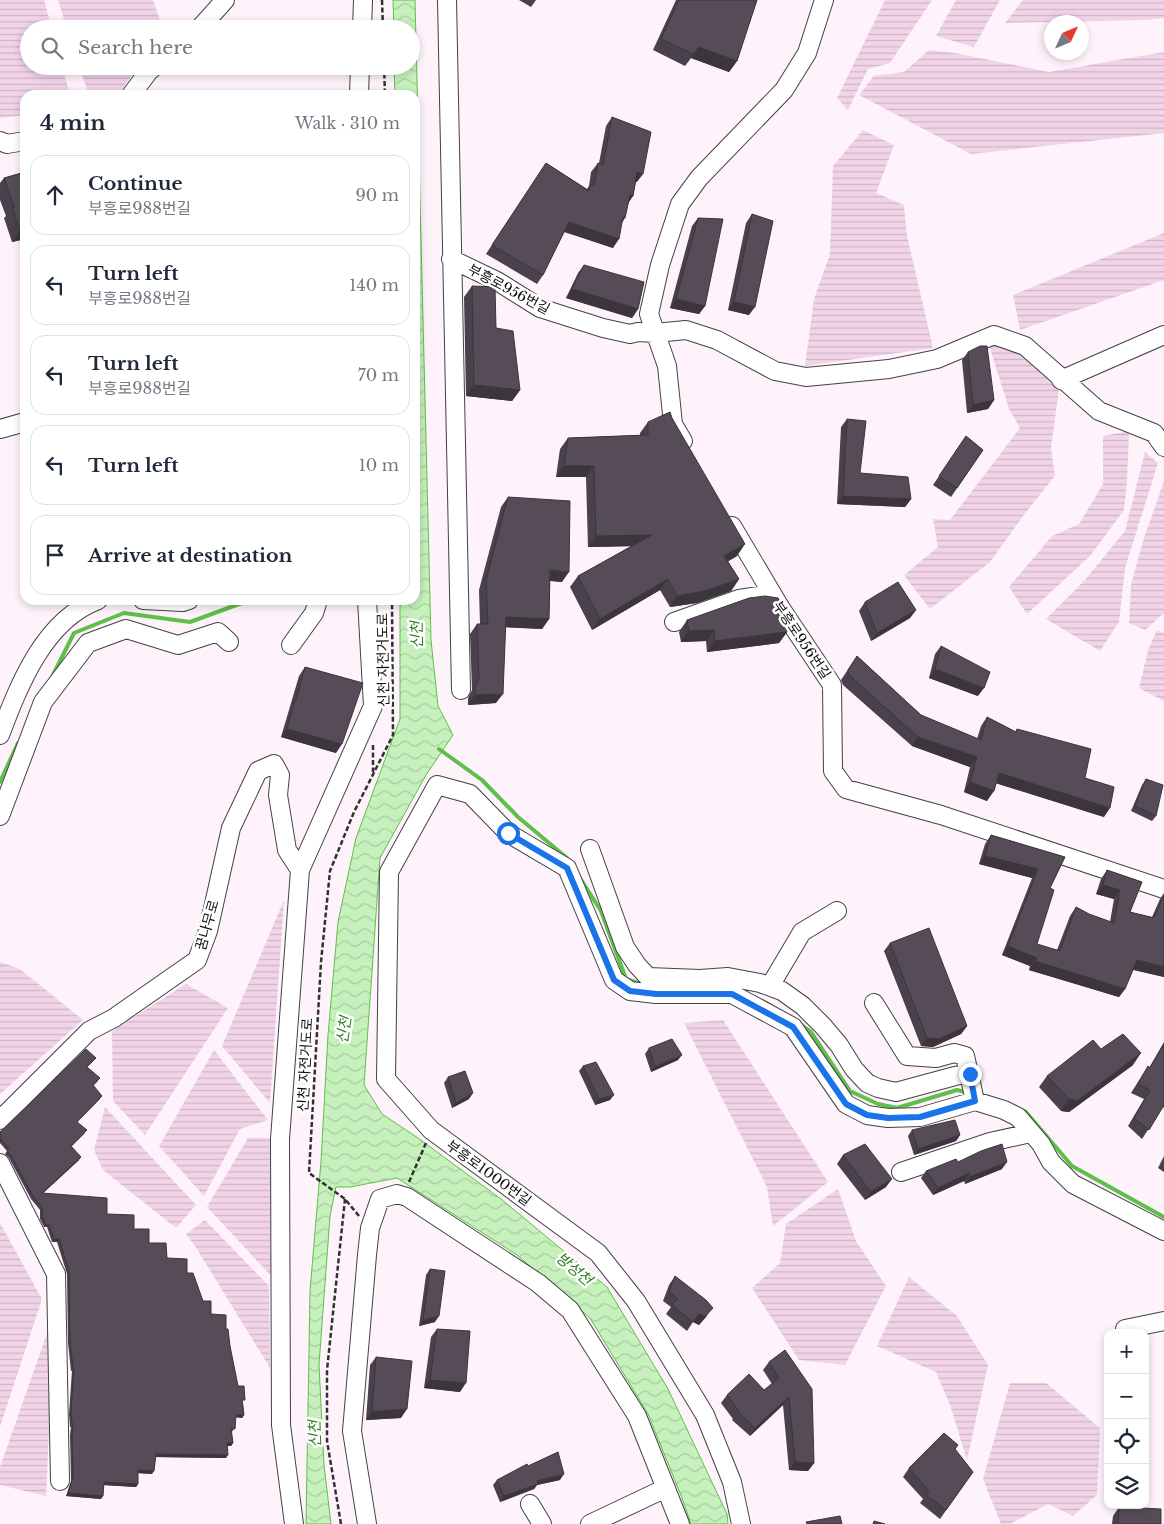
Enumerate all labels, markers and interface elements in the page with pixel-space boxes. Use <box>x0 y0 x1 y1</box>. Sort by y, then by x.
north arrow <box>1044 15 1089 60</box>
search box <box>20 20 420 75</box>
icon: search <box>38 34 66 62</box>
text: Search here <box>78 36 193 59</box>
text: 4 min <box>40 110 106 136</box>
text: Walk · 310 m <box>295 113 400 133</box>
text: Continue <box>88 172 183 195</box>
icon: ahead <box>41 181 69 209</box>
text: 90 m <box>356 185 399 205</box>
text: 부흥로988번길 <box>88 198 191 218</box>
street label: 부흥로956번길 <box>465 260 553 318</box>
text: Turn left <box>88 262 179 285</box>
icon: left <box>41 271 69 299</box>
text: 140 m <box>349 275 399 295</box>
text: 부흥로988번길 <box>88 288 191 308</box>
text: Turn left <box>88 352 179 375</box>
icon: left <box>41 361 69 389</box>
text: 70 m <box>358 365 399 385</box>
text: 부흥로988번길 <box>88 378 191 398</box>
icon: left <box>41 451 69 479</box>
text: Turn left <box>88 454 179 477</box>
text: 10 m <box>359 455 399 475</box>
icon: arrive <box>41 541 69 569</box>
text: Arrive at destination <box>88 544 292 567</box>
street label: 부흥로956번길 <box>769 598 835 682</box>
street label: 신천 자전거도로 <box>373 613 393 707</box>
water label: 신천 <box>407 619 426 649</box>
route start <box>497 822 520 845</box>
street label: 꿈나무로 <box>191 898 223 952</box>
water label: 신천 <box>332 1013 355 1045</box>
street label: 신천 자전거도로 <box>294 1017 316 1113</box>
route end <box>959 1063 982 1086</box>
street label: 부흥로1000번길 <box>443 1136 535 1210</box>
water label: 방성천 <box>552 1248 598 1291</box>
map controls <box>1104 1329 1149 1509</box>
button: + <box>1104 1329 1149 1374</box>
button: − <box>1104 1374 1149 1419</box>
water label: 신천 <box>304 1418 324 1448</box>
button: locate <box>1104 1419 1149 1464</box>
button: layers <box>1104 1464 1149 1509</box>

